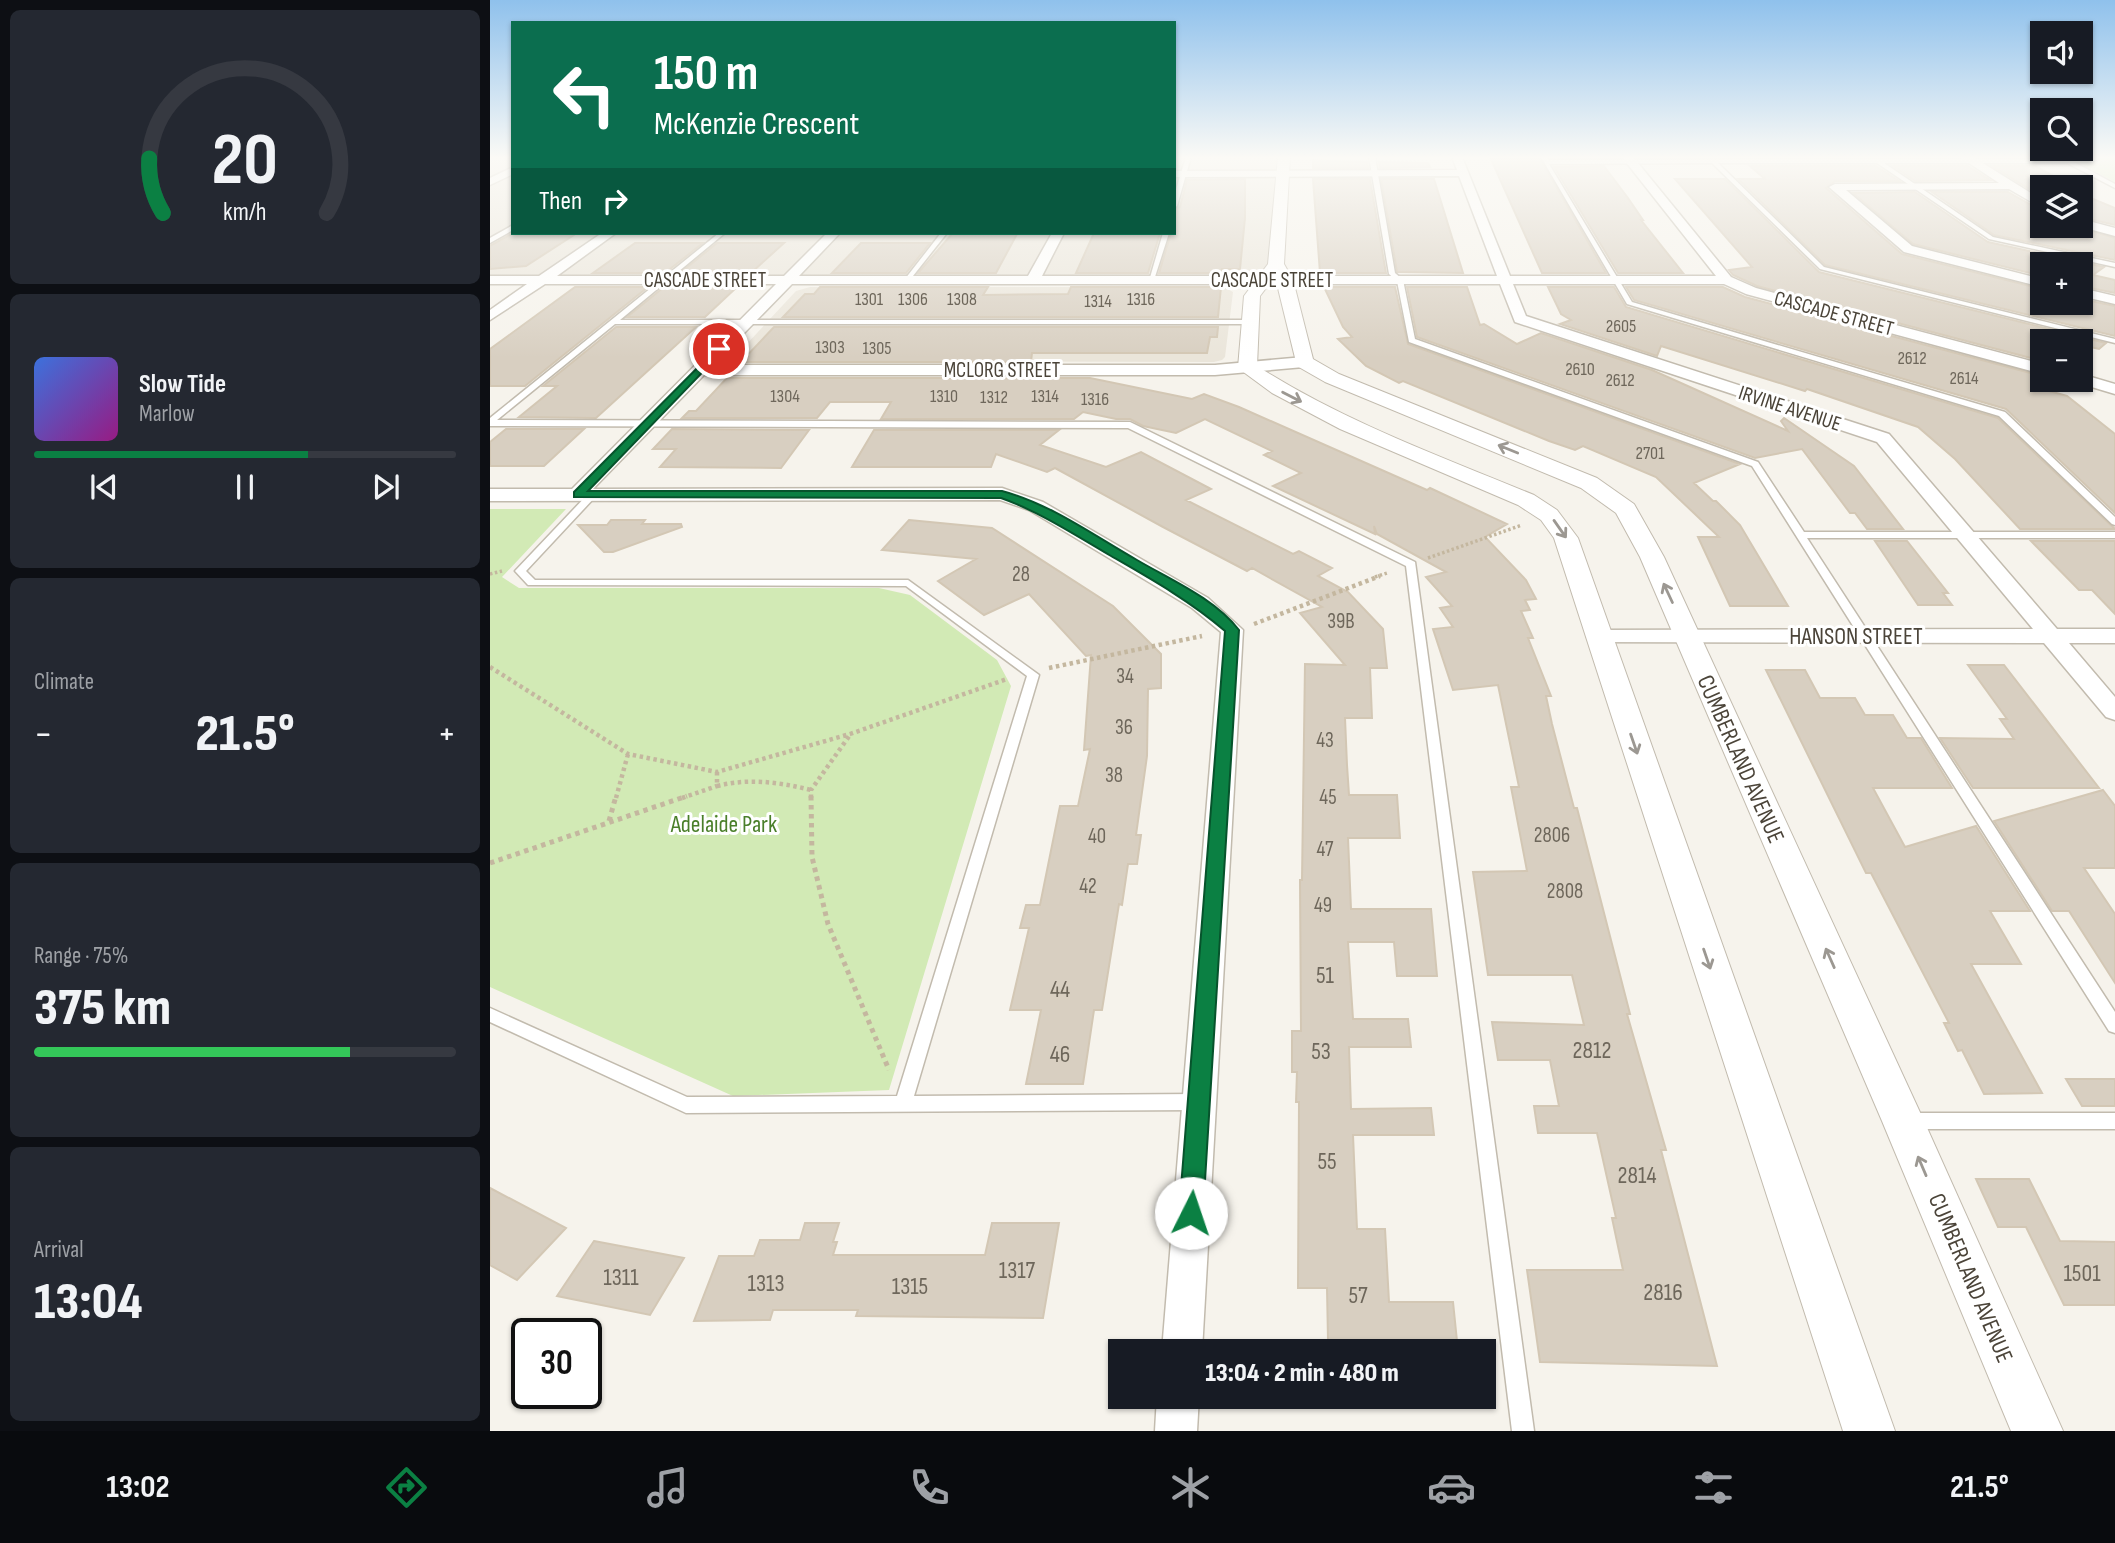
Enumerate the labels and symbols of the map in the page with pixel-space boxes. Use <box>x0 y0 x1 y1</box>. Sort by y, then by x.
street label: CASCADE STREET <box>644 268 767 293</box>
street label: CASCADE STREET <box>1211 268 1334 293</box>
street label: CASCADE STREET <box>1771 286 1897 342</box>
house number: 1301 <box>855 289 884 310</box>
house number: 1306 <box>898 289 928 310</box>
house number: 1308 <box>947 289 977 310</box>
house number: 1316 <box>1127 289 1155 310</box>
house number: 1314 <box>1084 291 1112 312</box>
house number: 2605 <box>1606 316 1636 337</box>
pin <box>689 319 749 379</box>
house number: 1303 <box>815 337 845 358</box>
house number: 1305 <box>862 338 892 359</box>
house number: 2612 <box>1897 348 1927 369</box>
street label: MCLORG STREET <box>944 358 1061 383</box>
house number: 2610 <box>1565 359 1595 380</box>
house number: 2614 <box>1949 368 1979 389</box>
house number: 2612 <box>1605 370 1635 391</box>
street label: IRVINE AVENUE <box>1735 380 1844 437</box>
house number: 1304 <box>770 386 800 407</box>
house number: 1310 <box>930 386 958 407</box>
house number: 1314 <box>1031 386 1059 407</box>
house number: 1312 <box>980 387 1008 408</box>
house number: 1316 <box>1081 389 1109 410</box>
one-way arrow <box>1281 390 1302 404</box>
one-way arrow <box>1497 442 1519 455</box>
house number: 2701 <box>1636 443 1665 464</box>
one-way arrow <box>1552 519 1567 538</box>
house number: 28 <box>1012 562 1030 587</box>
one-way arrow <box>1661 583 1675 604</box>
house number: 39B <box>1327 609 1355 634</box>
street label: HANSON STREET <box>1789 622 1923 651</box>
house number: 34 <box>1116 664 1134 689</box>
street label: CUMBERLAND AVENUE <box>1690 671 1791 848</box>
house number: 36 <box>1115 715 1133 740</box>
house number: 43 <box>1316 728 1334 753</box>
one-way arrow <box>1629 732 1641 754</box>
house number: 38 <box>1105 763 1123 788</box>
house number: 45 <box>1319 785 1337 810</box>
park label: Adelaide Park <box>670 810 777 839</box>
house number: 2806 <box>1534 823 1570 848</box>
house number: 40 <box>1088 824 1106 849</box>
house number: 47 <box>1316 837 1334 862</box>
house number: 42 <box>1079 874 1097 899</box>
house number: 2808 <box>1547 879 1583 904</box>
house number: 49 <box>1314 893 1332 918</box>
one-way arrow <box>1701 948 1714 970</box>
one-way arrow <box>1823 948 1836 969</box>
house number: 51 <box>1316 961 1335 990</box>
house number: 44 <box>1050 975 1070 1004</box>
house number: 2812 <box>1573 1036 1611 1065</box>
house number: 53 <box>1311 1037 1331 1066</box>
house number: 46 <box>1050 1040 1070 1069</box>
house number: 55 <box>1317 1147 1337 1176</box>
one-way arrow <box>1915 1155 1928 1177</box>
house number: 2814 <box>1618 1161 1656 1190</box>
position arrow <box>1154 1176 1228 1250</box>
street label: CUMBERLAND AVENUE <box>1922 1189 2019 1367</box>
house number: 1317 <box>999 1256 1036 1285</box>
house number: 1501 <box>2063 1259 2101 1288</box>
house number: 1311 <box>603 1263 639 1292</box>
house number: 1313 <box>748 1269 784 1298</box>
house number: 1315 <box>892 1272 928 1301</box>
house number: 2816 <box>1643 1278 1683 1307</box>
house number: 57 <box>1348 1281 1368 1310</box>
speed limit sign: 30 <box>511 1318 602 1409</box>

